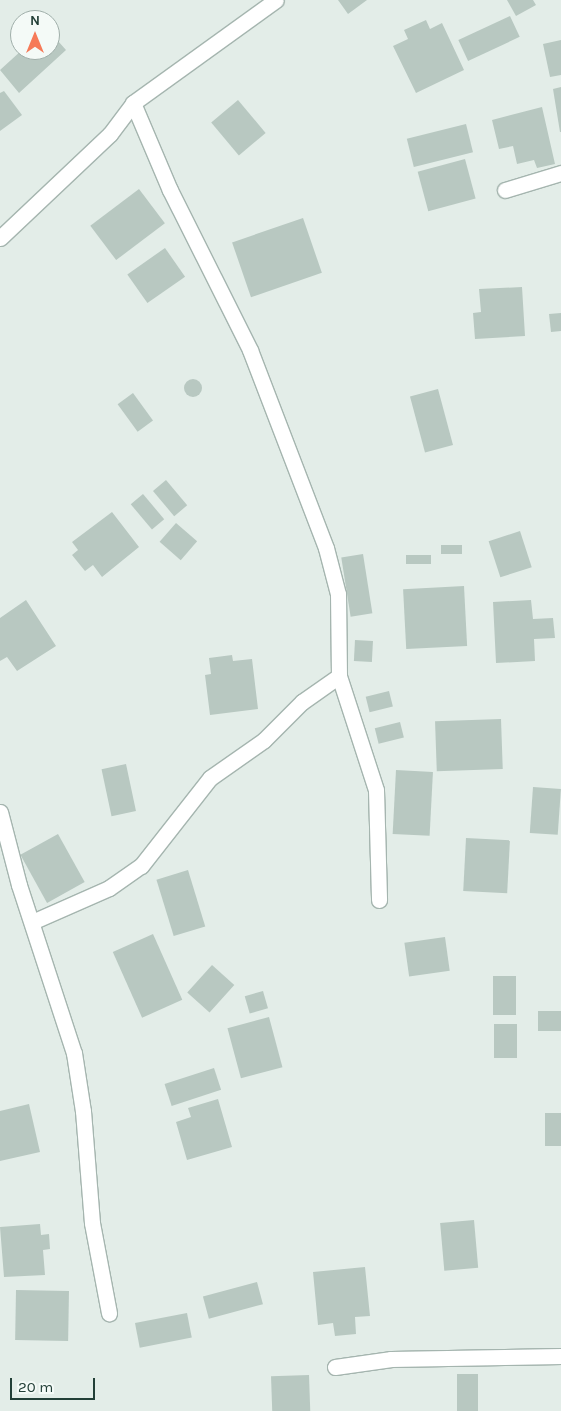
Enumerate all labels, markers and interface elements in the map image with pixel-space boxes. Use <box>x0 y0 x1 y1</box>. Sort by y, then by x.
north arrow <box>10 10 60 60</box>
text: N <box>30 12 40 29</box>
scale bar <box>12 1368 98 1400</box>
text: 20 m <box>18 1378 53 1396</box>

